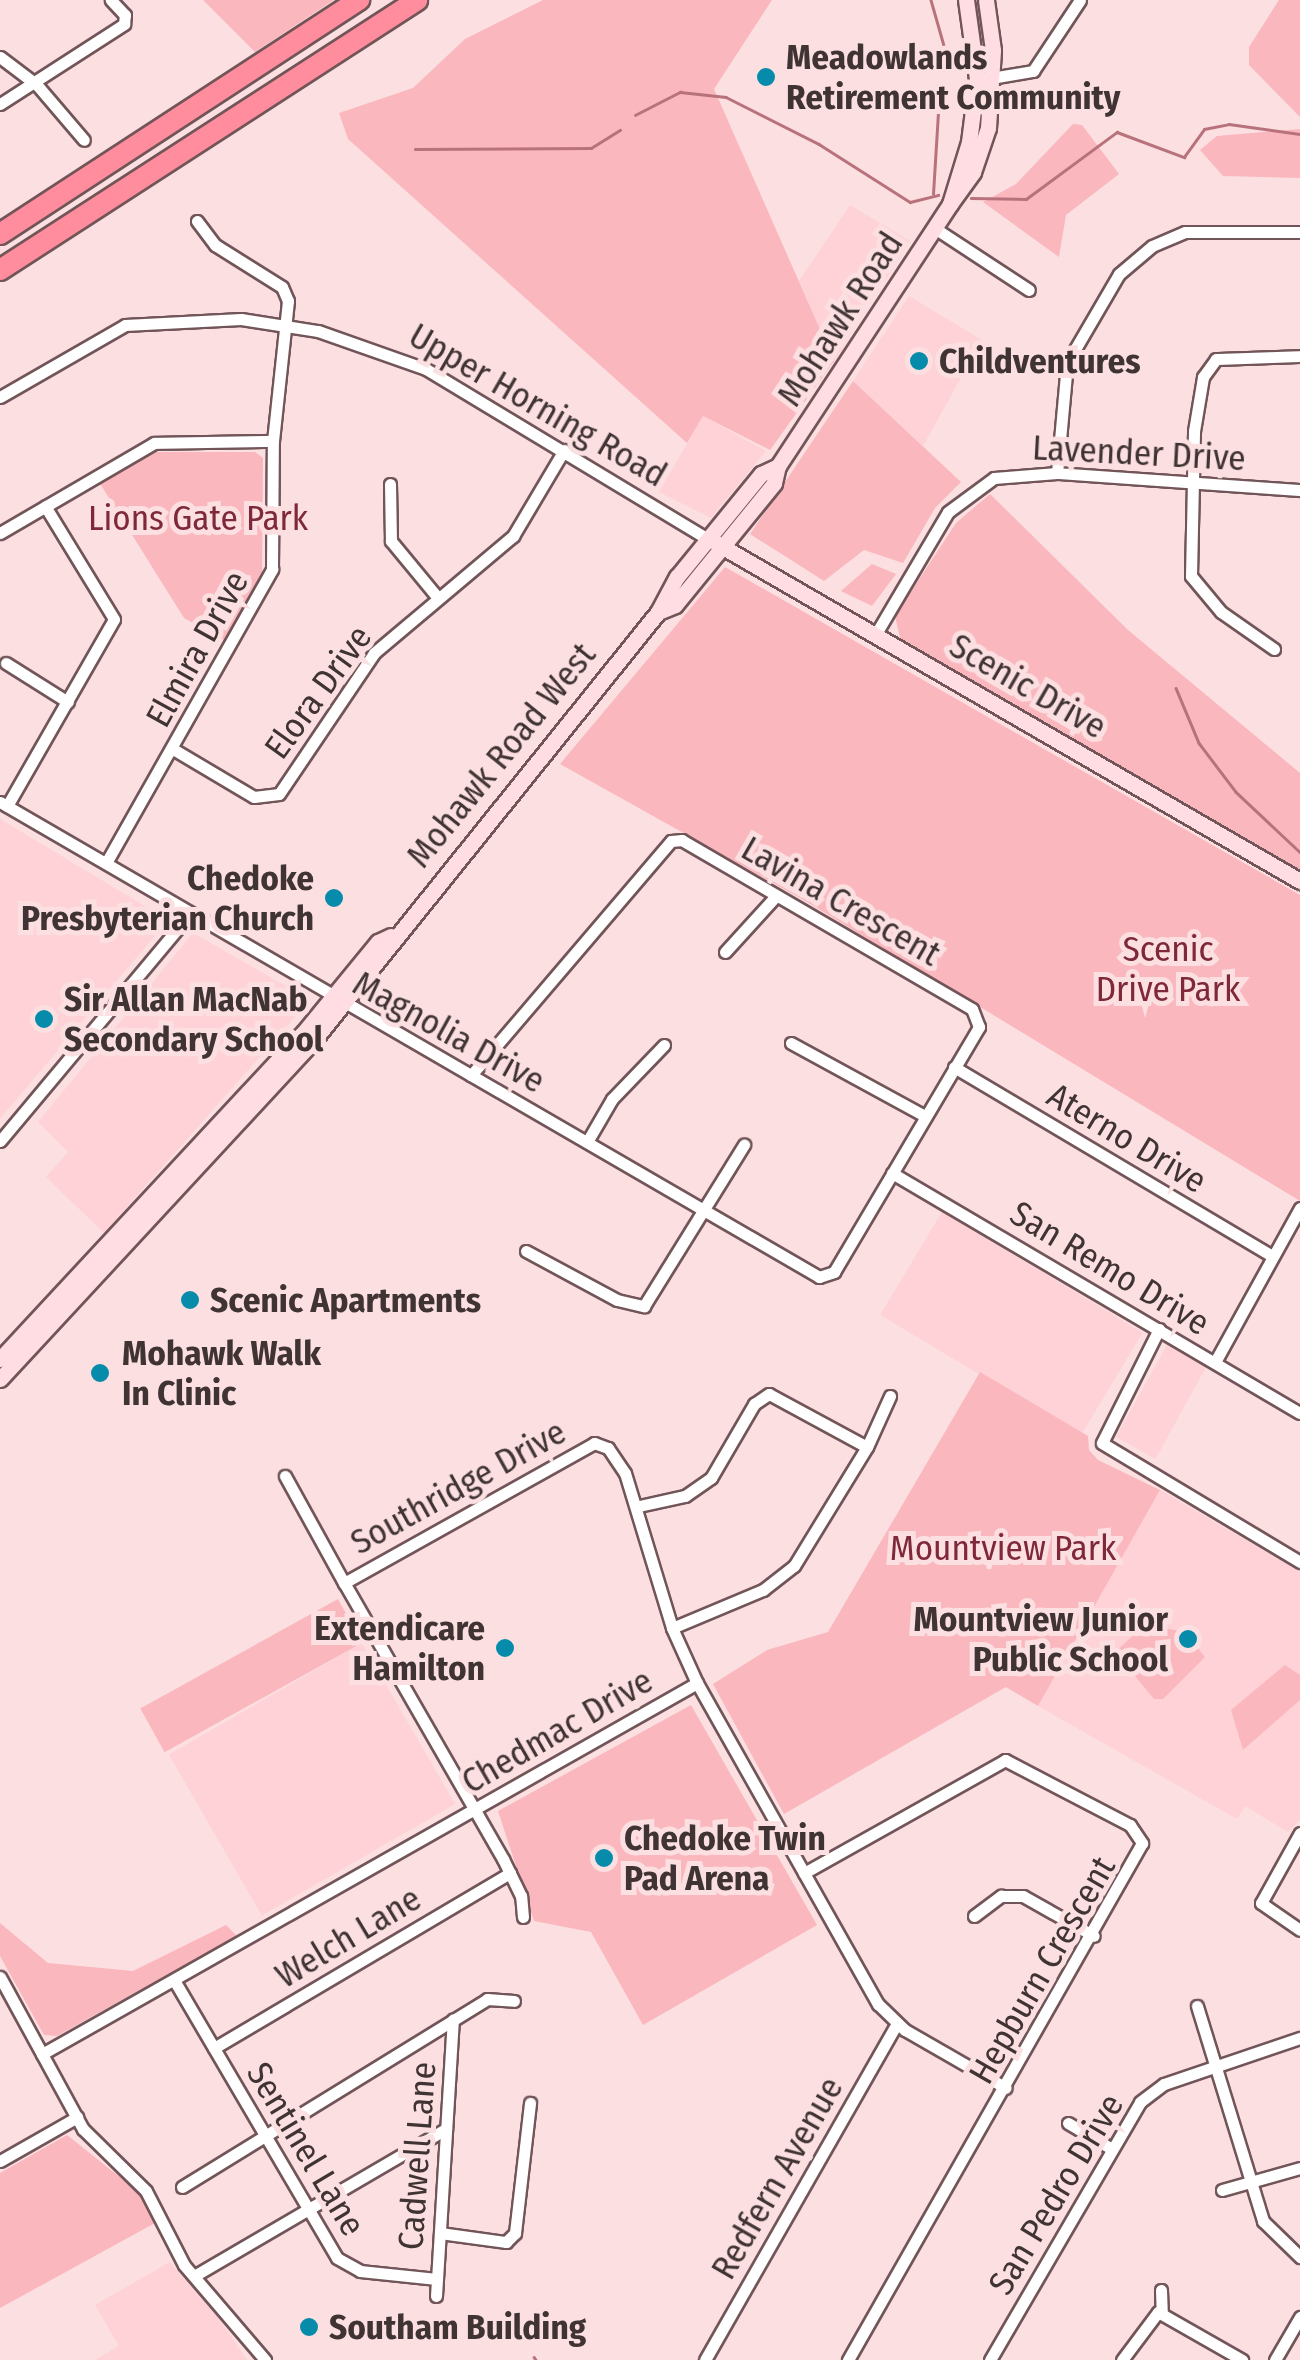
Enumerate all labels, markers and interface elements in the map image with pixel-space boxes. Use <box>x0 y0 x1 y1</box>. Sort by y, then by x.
place label: Meadowlands Retirement Community <box>786 36 1120 118</box>
marker: Meadowlands Retirement Community <box>755 66 777 88</box>
street label: Mohawk Road <box>768 224 912 414</box>
street label: Upper Horning Road <box>402 314 674 496</box>
place label: Childventures <box>939 340 1140 382</box>
marker: Childventures <box>908 350 930 372</box>
street label: Lavender Drive <box>1031 426 1247 480</box>
park label: Lions Gate Park <box>88 497 308 539</box>
street label: Elmira Drive <box>137 564 257 734</box>
street label: Elora Drive <box>256 617 380 767</box>
street label: Scenic Drive <box>942 624 1114 748</box>
street label: Mohawk Road West <box>398 634 604 876</box>
street label: Lavina Crescent <box>734 827 948 975</box>
place label: Chedoke Presbyterian Church <box>21 857 314 939</box>
marker: Chedoke Presbyterian Church <box>323 887 345 909</box>
park label: Scenic Drive Park <box>1096 928 1240 1010</box>
street label: Magnolia Drive <box>346 962 552 1102</box>
place label: Sir Allan MacNab Secondary School <box>64 978 323 1060</box>
marker: Sir Allan MacNab Secondary School <box>33 1008 55 1030</box>
street label: Aterno Drive <box>1040 1074 1214 1202</box>
street label: San Remo Drive <box>1003 1192 1217 1344</box>
place label: Scenic Apartments <box>210 1279 481 1321</box>
marker: Scenic Apartments <box>179 1289 201 1311</box>
place label: Mohawk Walk In Clinic <box>122 1332 321 1414</box>
marker: Mohawk Walk In Clinic <box>87 1360 113 1386</box>
street label: Southridge Drive <box>343 1411 573 1563</box>
park label: Mountview Park <box>890 1527 1116 1569</box>
place label: Mountview Junior Public School <box>914 1598 1168 1680</box>
place label: Extendicare Hamilton <box>314 1607 485 1689</box>
marker: Mountview Junior Public School <box>1177 1628 1199 1650</box>
marker: Extendicare Hamilton <box>494 1637 516 1659</box>
street label: Chedmac Drive <box>454 1659 660 1803</box>
place label: Chedoke Twin Pad Arena <box>624 1817 826 1899</box>
marker: Chedoke Twin Pad Arena <box>593 1847 615 1869</box>
street label: Hepburn Crescent <box>960 1849 1124 2091</box>
street label: Welch Lane <box>268 1877 428 1997</box>
street label: Sentinel Lane <box>238 2055 374 2243</box>
street label: Cadwell Lane <box>389 2061 445 2251</box>
street label: Redfern Avenue <box>702 2070 852 2286</box>
street label: San Pedro Drive <box>980 2086 1132 2302</box>
place label: Southam Building <box>329 2306 586 2348</box>
marker: Southam Building <box>298 2316 320 2338</box>

